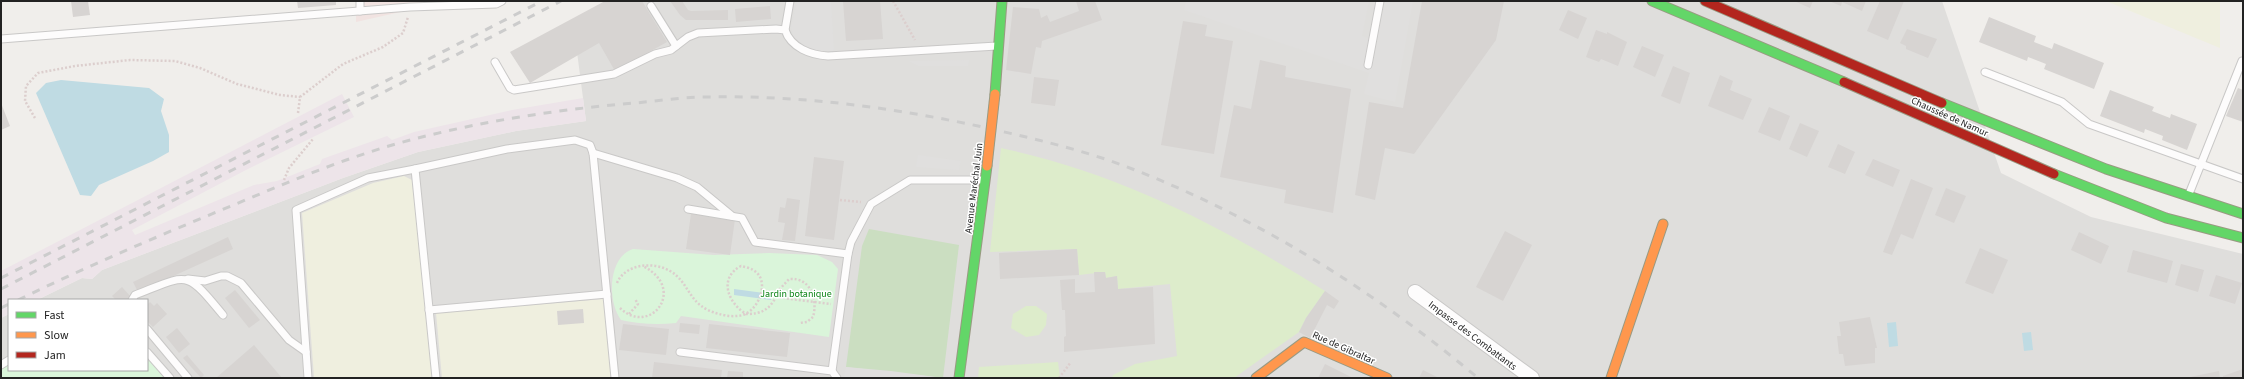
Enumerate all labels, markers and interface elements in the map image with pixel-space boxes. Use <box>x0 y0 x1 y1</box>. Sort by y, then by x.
street label: Chaussée de Namur <box>1909 94 1991 140</box>
street label: Avenue Maréchal Juin <box>961 142 986 234</box>
park label: Jardin botanique <box>760 287 832 301</box>
street label: Impasse des Combattants <box>1425 298 1520 374</box>
legend <box>8 299 148 371</box>
text: Fast <box>44 307 64 324</box>
text: Slow <box>44 327 69 344</box>
street label: Rue de Gibraltar <box>1310 328 1378 368</box>
text: Jam <box>44 347 66 364</box>

